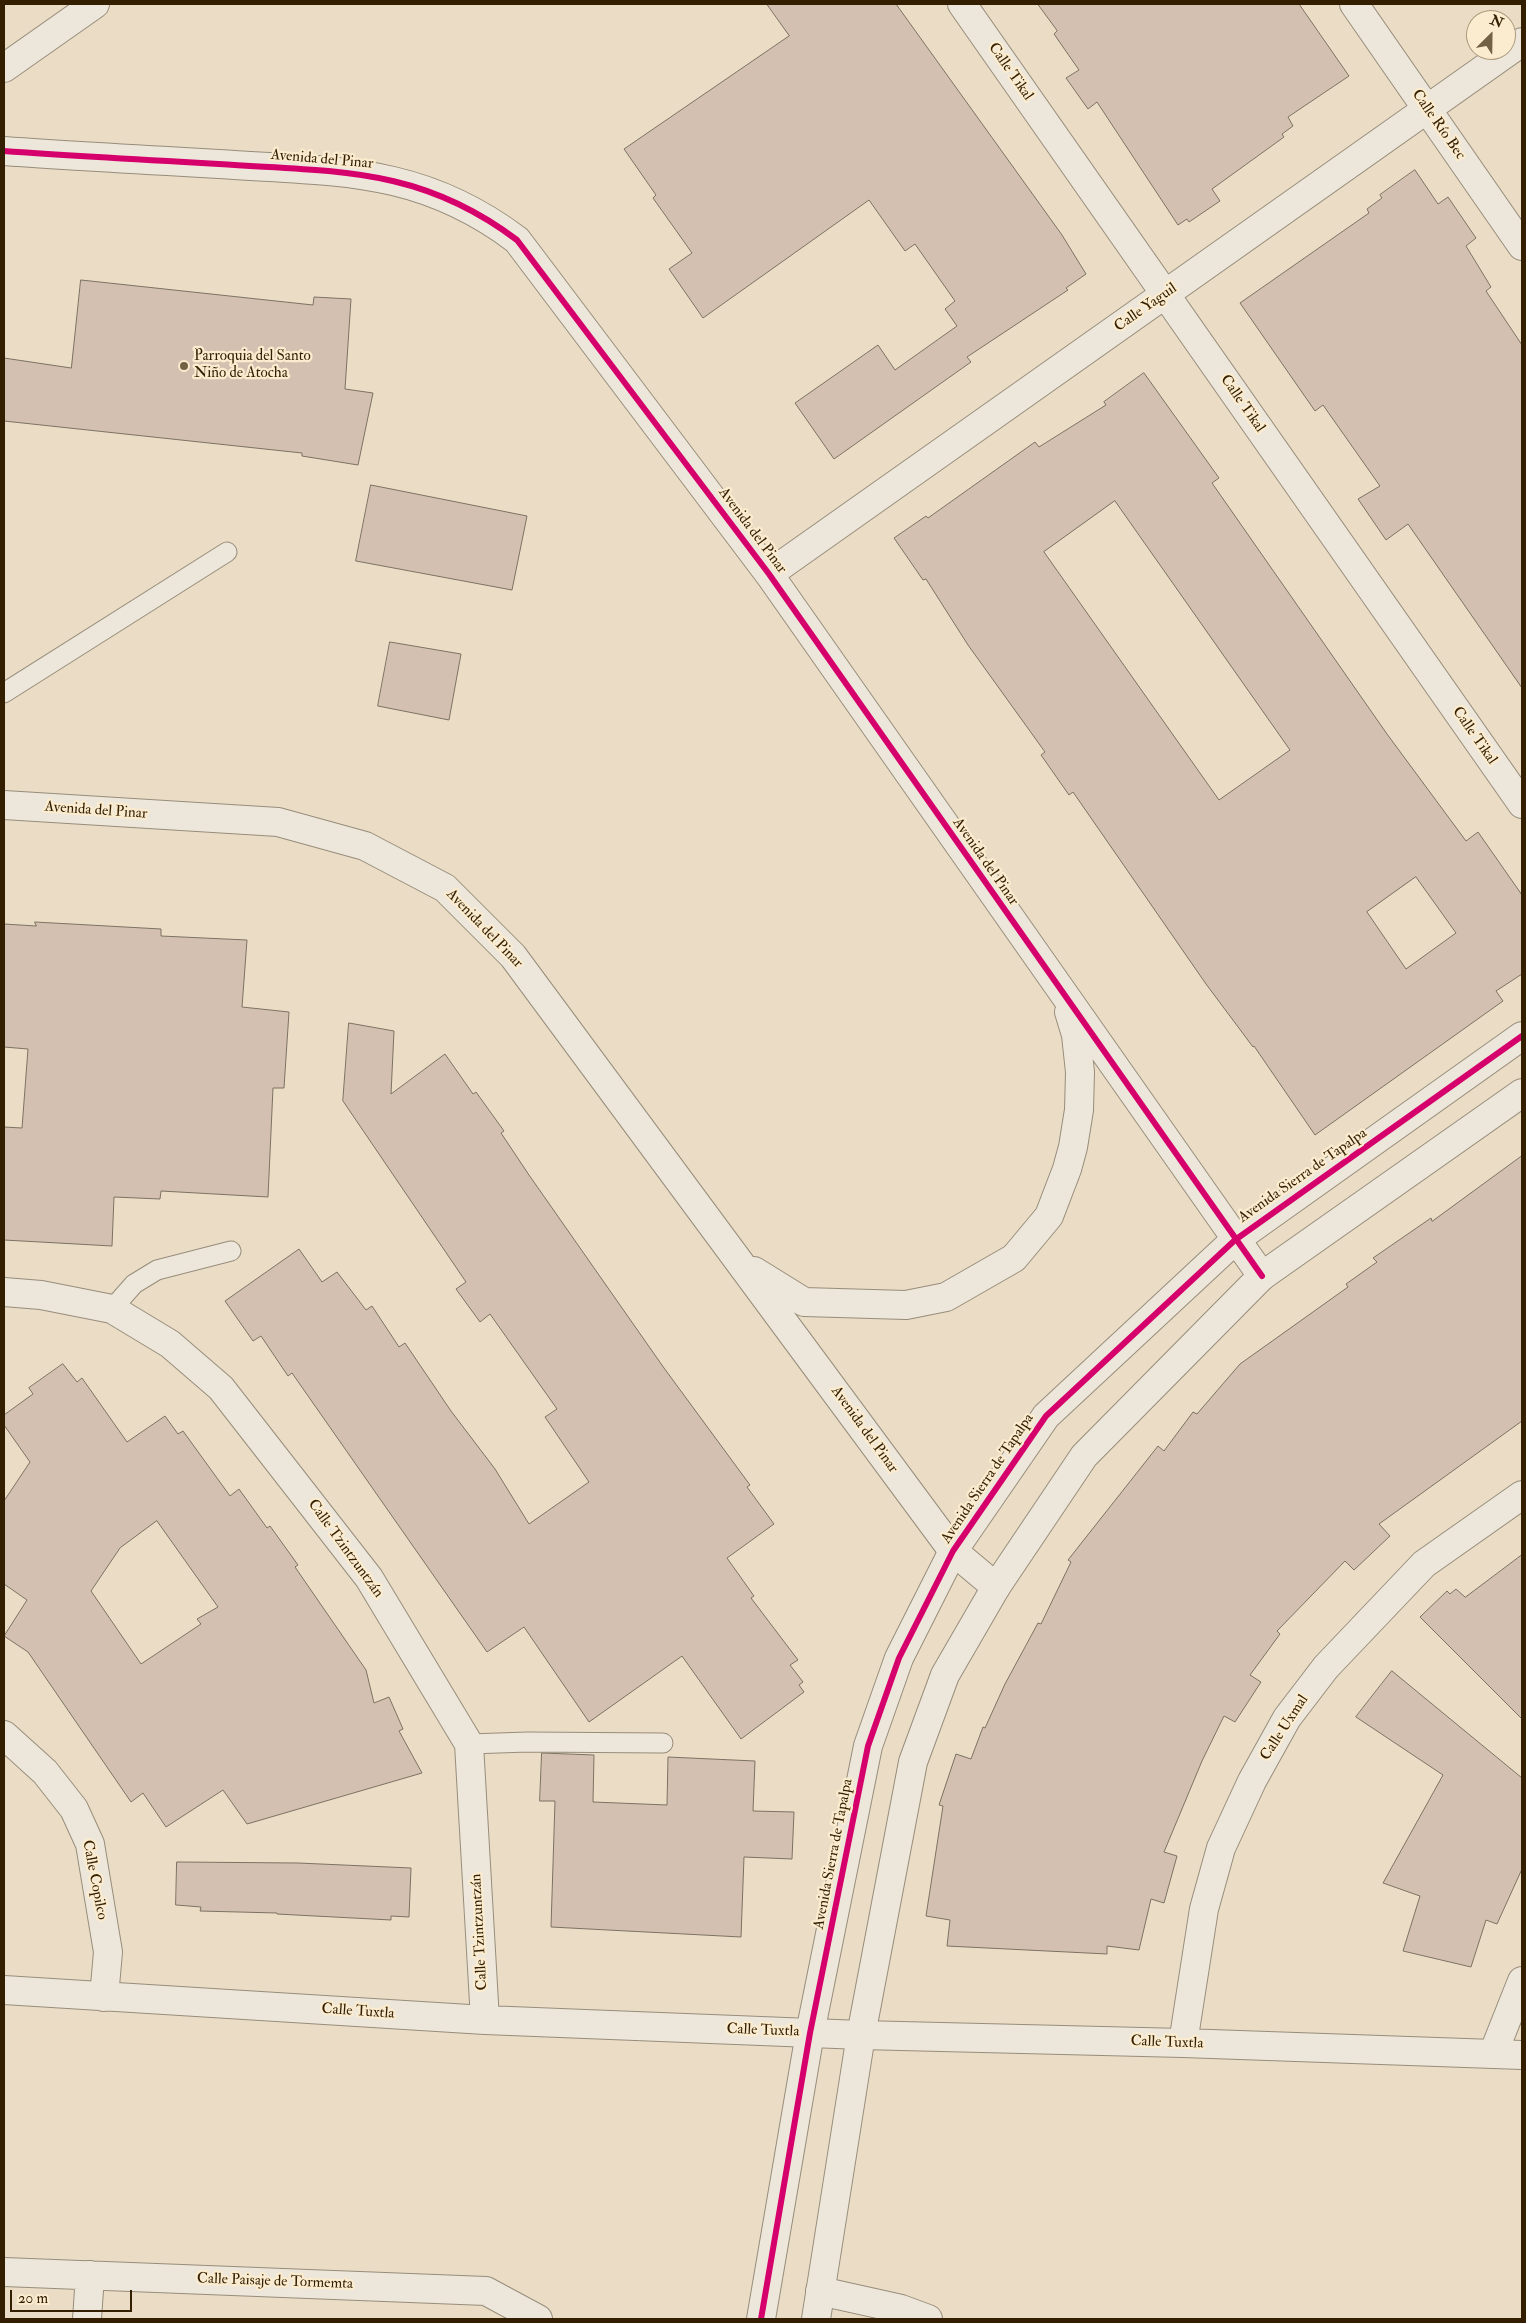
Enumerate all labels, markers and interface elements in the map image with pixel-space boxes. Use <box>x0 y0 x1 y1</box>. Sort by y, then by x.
north arrow <box>1466 10 1516 60</box>
text: N <box>1488 11 1506 32</box>
street label: Calle Tikal <box>984 40 1036 104</box>
street label: Calle Río Bec <box>1407 87 1469 163</box>
street label: Avenida del Pinar <box>270 147 374 173</box>
street label: Calle Yaguil <box>1111 280 1181 336</box>
place label: Parroquia del Santo Niño de Atocha <box>194 348 311 383</box>
marker: Parroquia del Santo Niño de Atocha <box>178 360 190 372</box>
street label: Calle Tikal <box>1216 372 1268 436</box>
street label: Avenida del Pinar <box>714 484 790 578</box>
street label: Calle Tikal <box>1448 704 1500 768</box>
street label: Avenida del Pinar <box>44 798 148 824</box>
street label: Avenida del Pinar <box>948 815 1022 909</box>
street label: Avenida del Pinar <box>442 886 526 972</box>
street label: Avenida Sierra de Tapalpa <box>1235 1125 1371 1227</box>
street label: Avenida del Pinar <box>826 1383 902 1477</box>
street label: Avenida Sierra de Tapalpa <box>938 1411 1038 1547</box>
street label: Calle Tzintzuntzán <box>303 1496 387 1602</box>
street label: Calle Uxmal <box>1257 1692 1313 1764</box>
street label: Avenida Sierra de Tapalpa <box>811 1777 857 1931</box>
street label: Calle Copilco <box>77 1839 111 1921</box>
street label: Calle Tzintzuntzán <box>468 1873 492 1991</box>
street label: Calle Tuxtla <box>321 2000 395 2024</box>
street label: Calle Tuxtla <box>726 2021 800 2041</box>
street label: Calle Tuxtla <box>1130 2033 1204 2053</box>
street label: Calle Paisaje de Tormemta <box>197 2270 353 2294</box>
scale bar <box>12 2280 135 2312</box>
text: 20 m <box>18 2289 48 2308</box>

